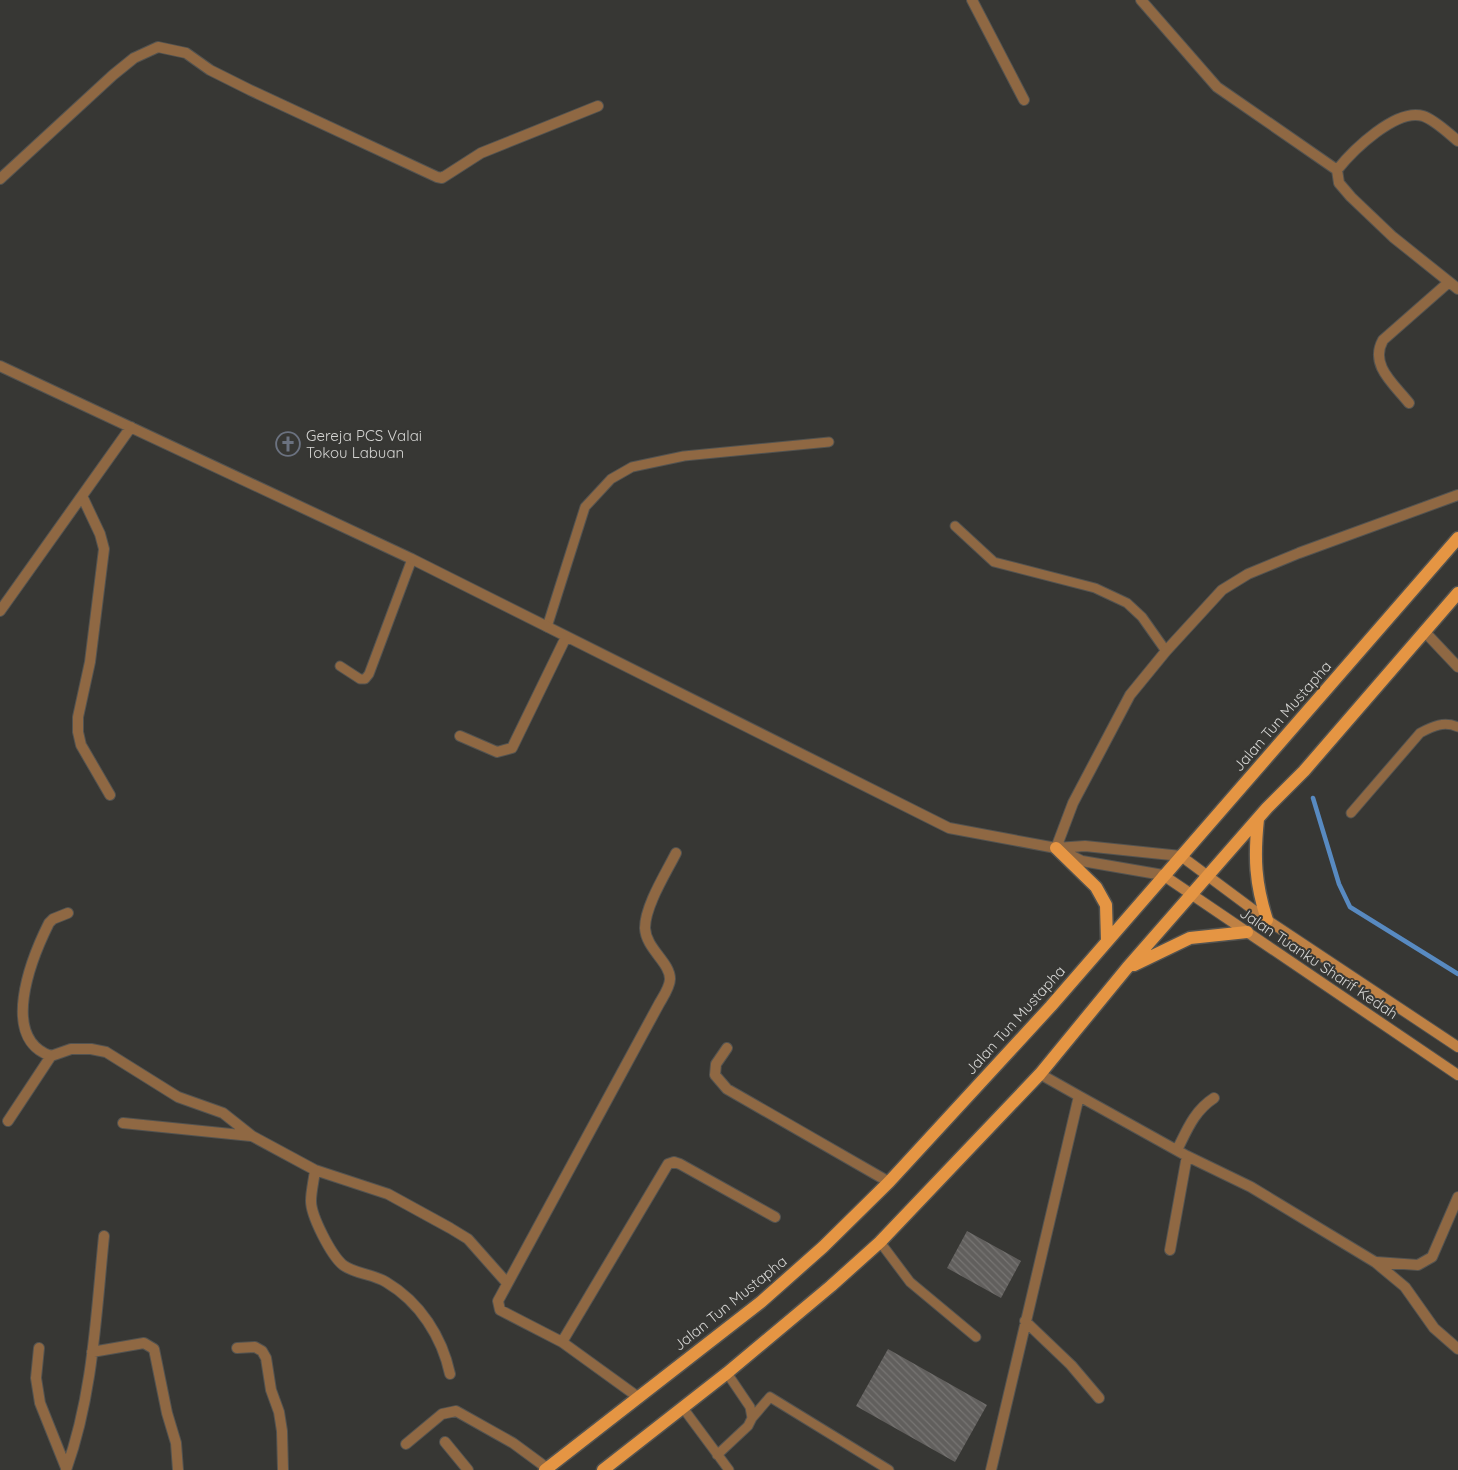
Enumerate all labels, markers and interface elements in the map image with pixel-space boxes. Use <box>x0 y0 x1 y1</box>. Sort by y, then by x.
place label: Gereja PCS Valai Tokou Labuan <box>306 426 422 462</box>
church icon: Gereja PCS Valai Tokou Labuan <box>275 431 301 457</box>
street label: Jalan Tun Mustapha <box>1229 657 1335 775</box>
street label: Jalan Tuanku Sharif Kedah <box>1236 903 1402 1023</box>
street label: Jalan Tun Mustapha <box>961 961 1069 1079</box>
street label: Jalan Tun Mustapha <box>669 1251 791 1355</box>

